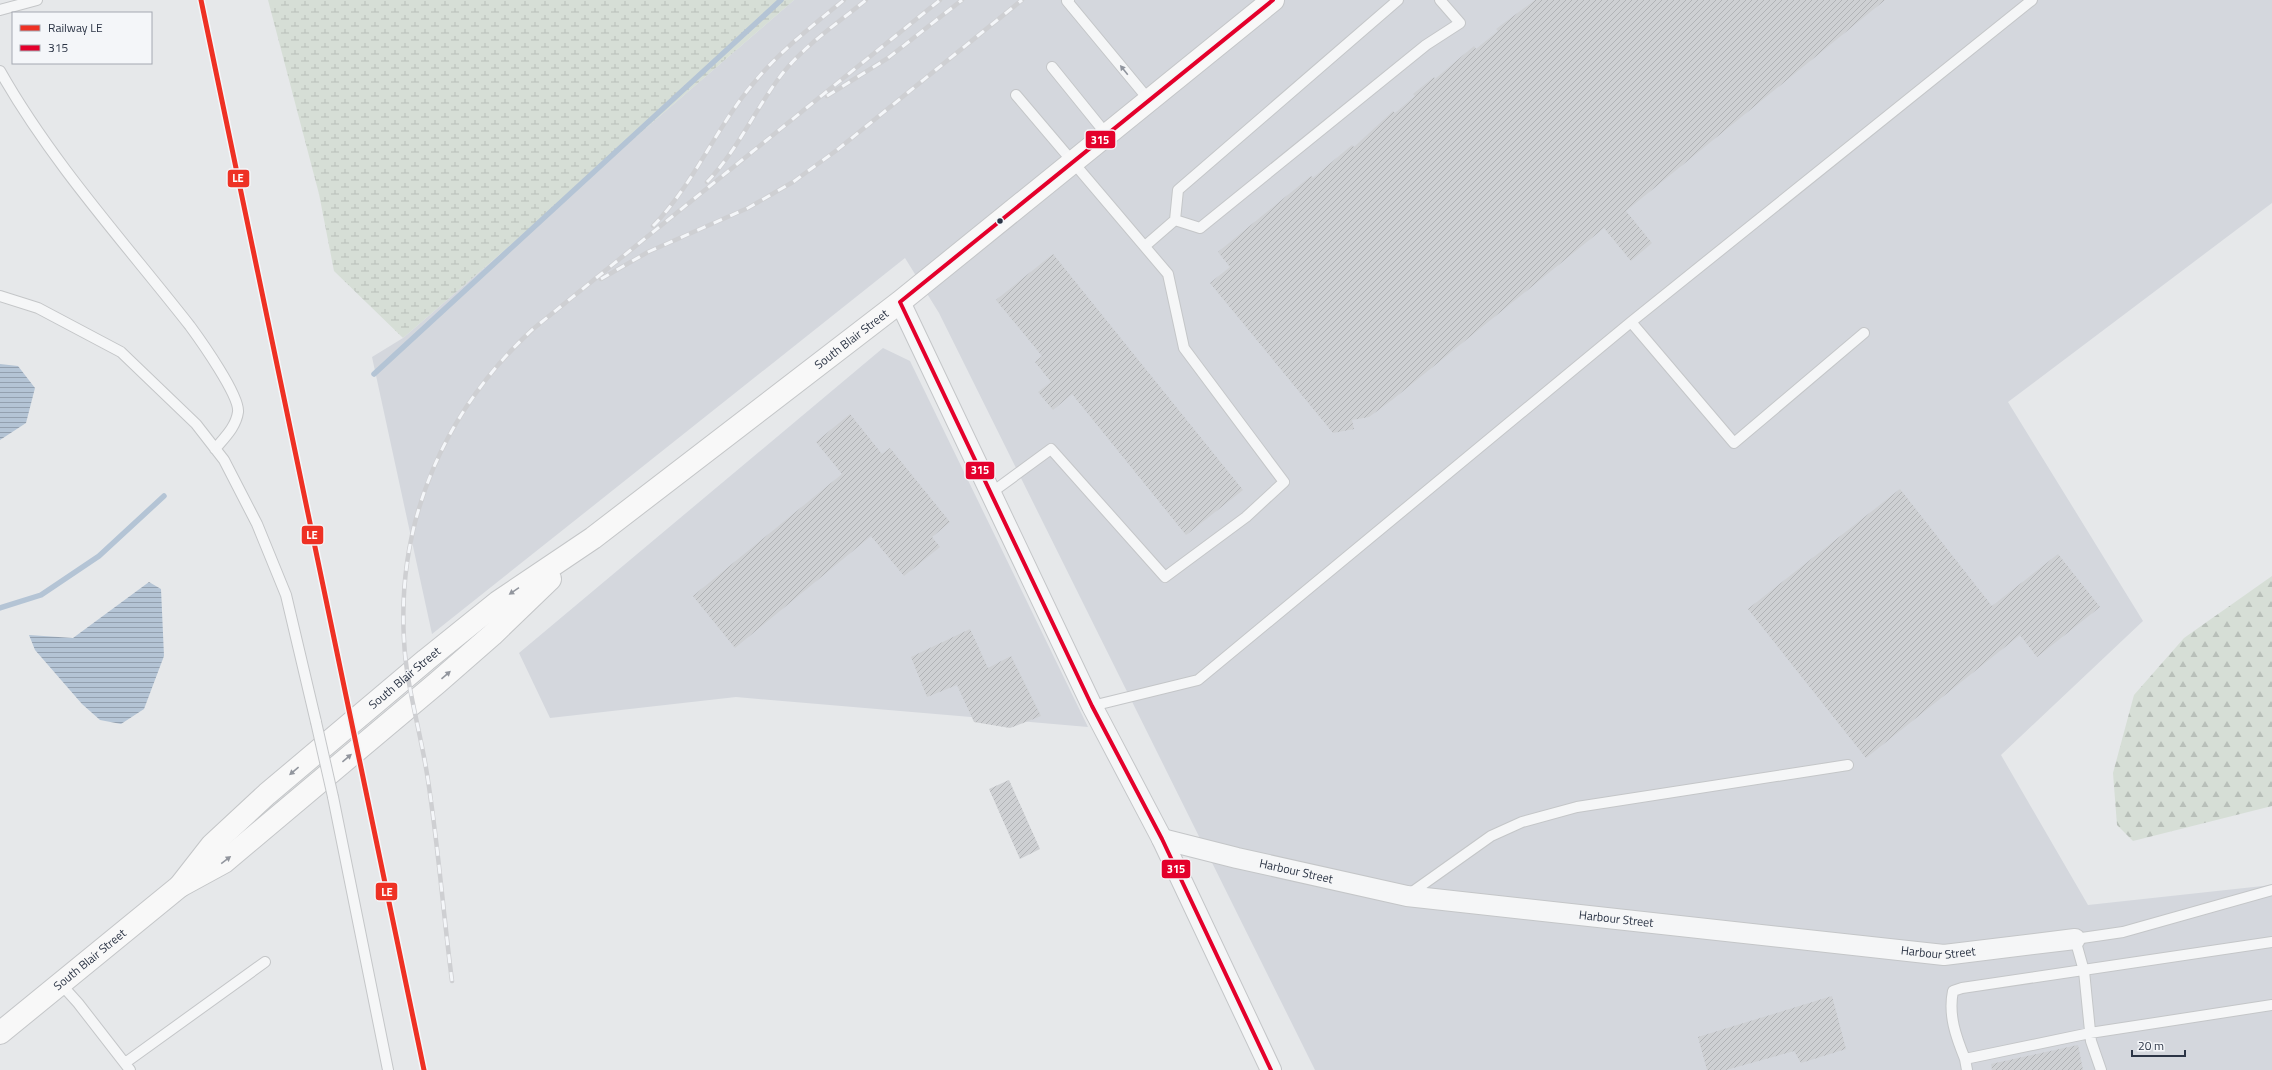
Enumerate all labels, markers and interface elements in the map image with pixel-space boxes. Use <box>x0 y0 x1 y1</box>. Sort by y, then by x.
legend <box>12 12 152 64</box>
text: Railway LE <box>48 18 103 37</box>
text: 315 <box>48 38 68 57</box>
one-way arrow <box>1120 65 1129 76</box>
line badge: 315 <box>1085 130 1116 149</box>
text: 315 <box>1091 132 1109 148</box>
line badge: LE <box>227 169 250 188</box>
text: LE <box>232 170 244 186</box>
unlabelled marker <box>995 216 1005 226</box>
street label: South Blair Street <box>810 304 893 374</box>
line badge: 315 <box>965 461 995 480</box>
text: 315 <box>971 462 989 478</box>
line badge: LE <box>301 525 324 545</box>
text: LE <box>306 527 318 543</box>
one-way arrow <box>509 587 519 595</box>
street label: South Blair Street <box>364 641 445 714</box>
one-way arrow <box>441 670 452 679</box>
one-way arrow <box>342 754 352 763</box>
one-way arrow <box>289 766 300 775</box>
street label: Harbour Street <box>1258 853 1336 888</box>
one-way arrow <box>220 855 231 864</box>
line badge: 315 <box>1161 859 1191 879</box>
text: 315 <box>1167 861 1185 877</box>
line badge: LE <box>375 882 398 901</box>
text: LE <box>381 884 393 900</box>
street label: Harbour Street <box>1578 905 1655 932</box>
street label: South Blair Street <box>49 923 131 995</box>
street label: Harbour Street <box>1900 940 1977 964</box>
scale bar <box>2132 1032 2185 1058</box>
text: 20 m <box>2138 1036 2164 1055</box>

